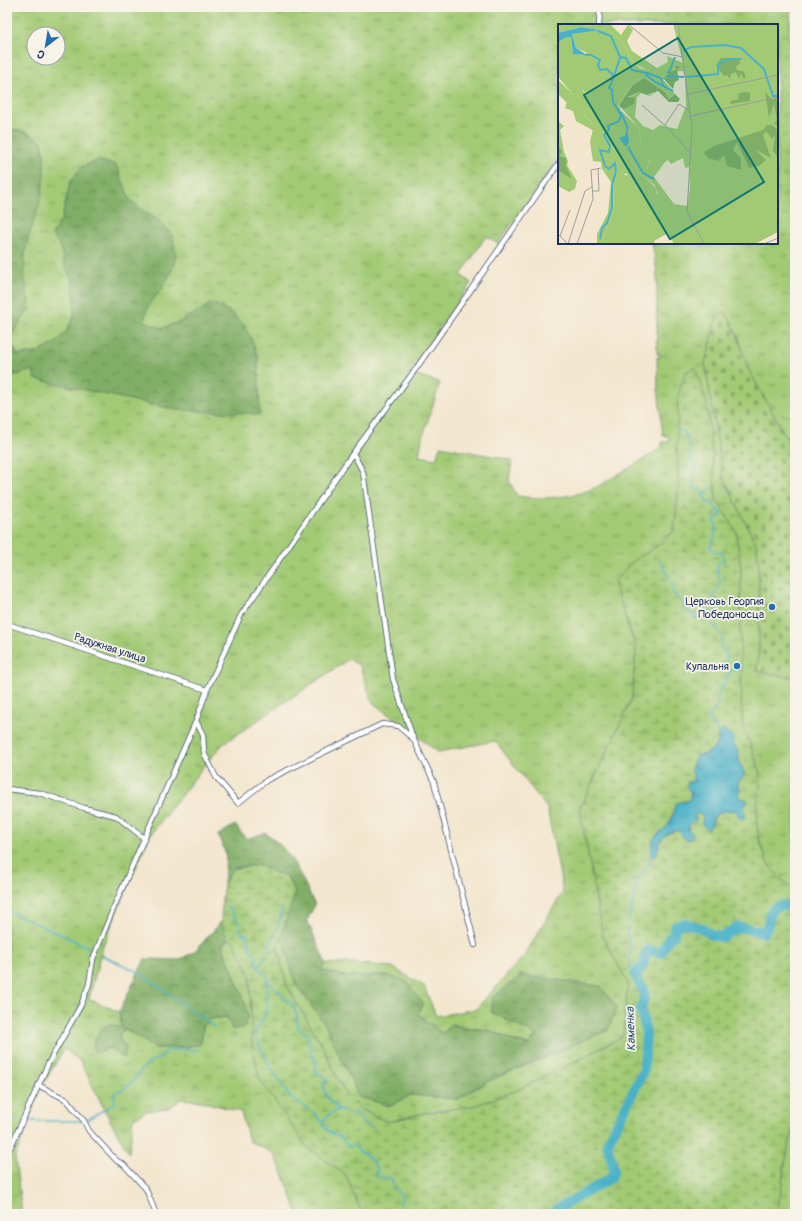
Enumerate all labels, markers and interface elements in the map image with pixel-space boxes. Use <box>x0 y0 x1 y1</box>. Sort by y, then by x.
inset map <box>558 24 778 244</box>
north arrow <box>26 26 66 66</box>
text: С <box>35 47 47 61</box>
place label: Церковь Георгия Победоносца <box>686 595 764 621</box>
marker: Церковь Георгия Победоносца <box>767 602 777 612</box>
street label: Радужная улица <box>73 630 147 666</box>
place label: Купальня <box>686 660 729 673</box>
marker: Купальня <box>732 661 742 671</box>
water label: Каменка <box>623 1005 639 1051</box>

